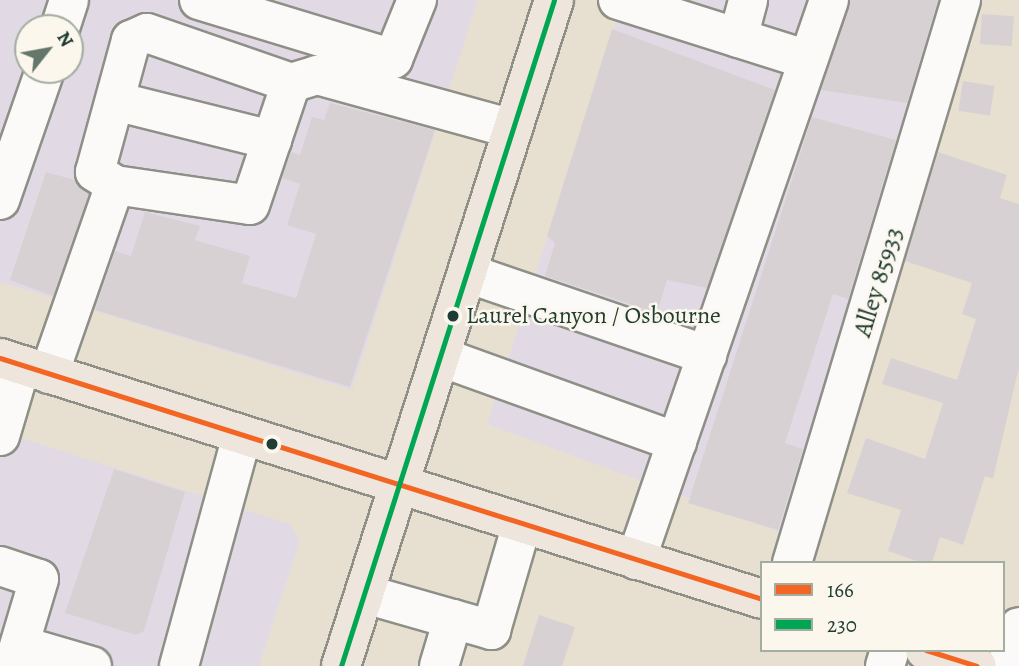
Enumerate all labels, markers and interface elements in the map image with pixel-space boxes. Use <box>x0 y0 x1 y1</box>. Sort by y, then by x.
north arrow <box>14 14 84 84</box>
text: N <box>51 27 80 52</box>
street label: Alley 85933 <box>847 223 909 341</box>
place label: Laurel Canyon / Osbourne <box>466 302 721 330</box>
marker: Laurel Canyon / Osbourne <box>446 309 460 323</box>
unlabelled marker <box>265 437 279 451</box>
legend <box>760 561 1005 652</box>
text: 166 <box>827 576 854 604</box>
text: 230 <box>827 611 857 639</box>

